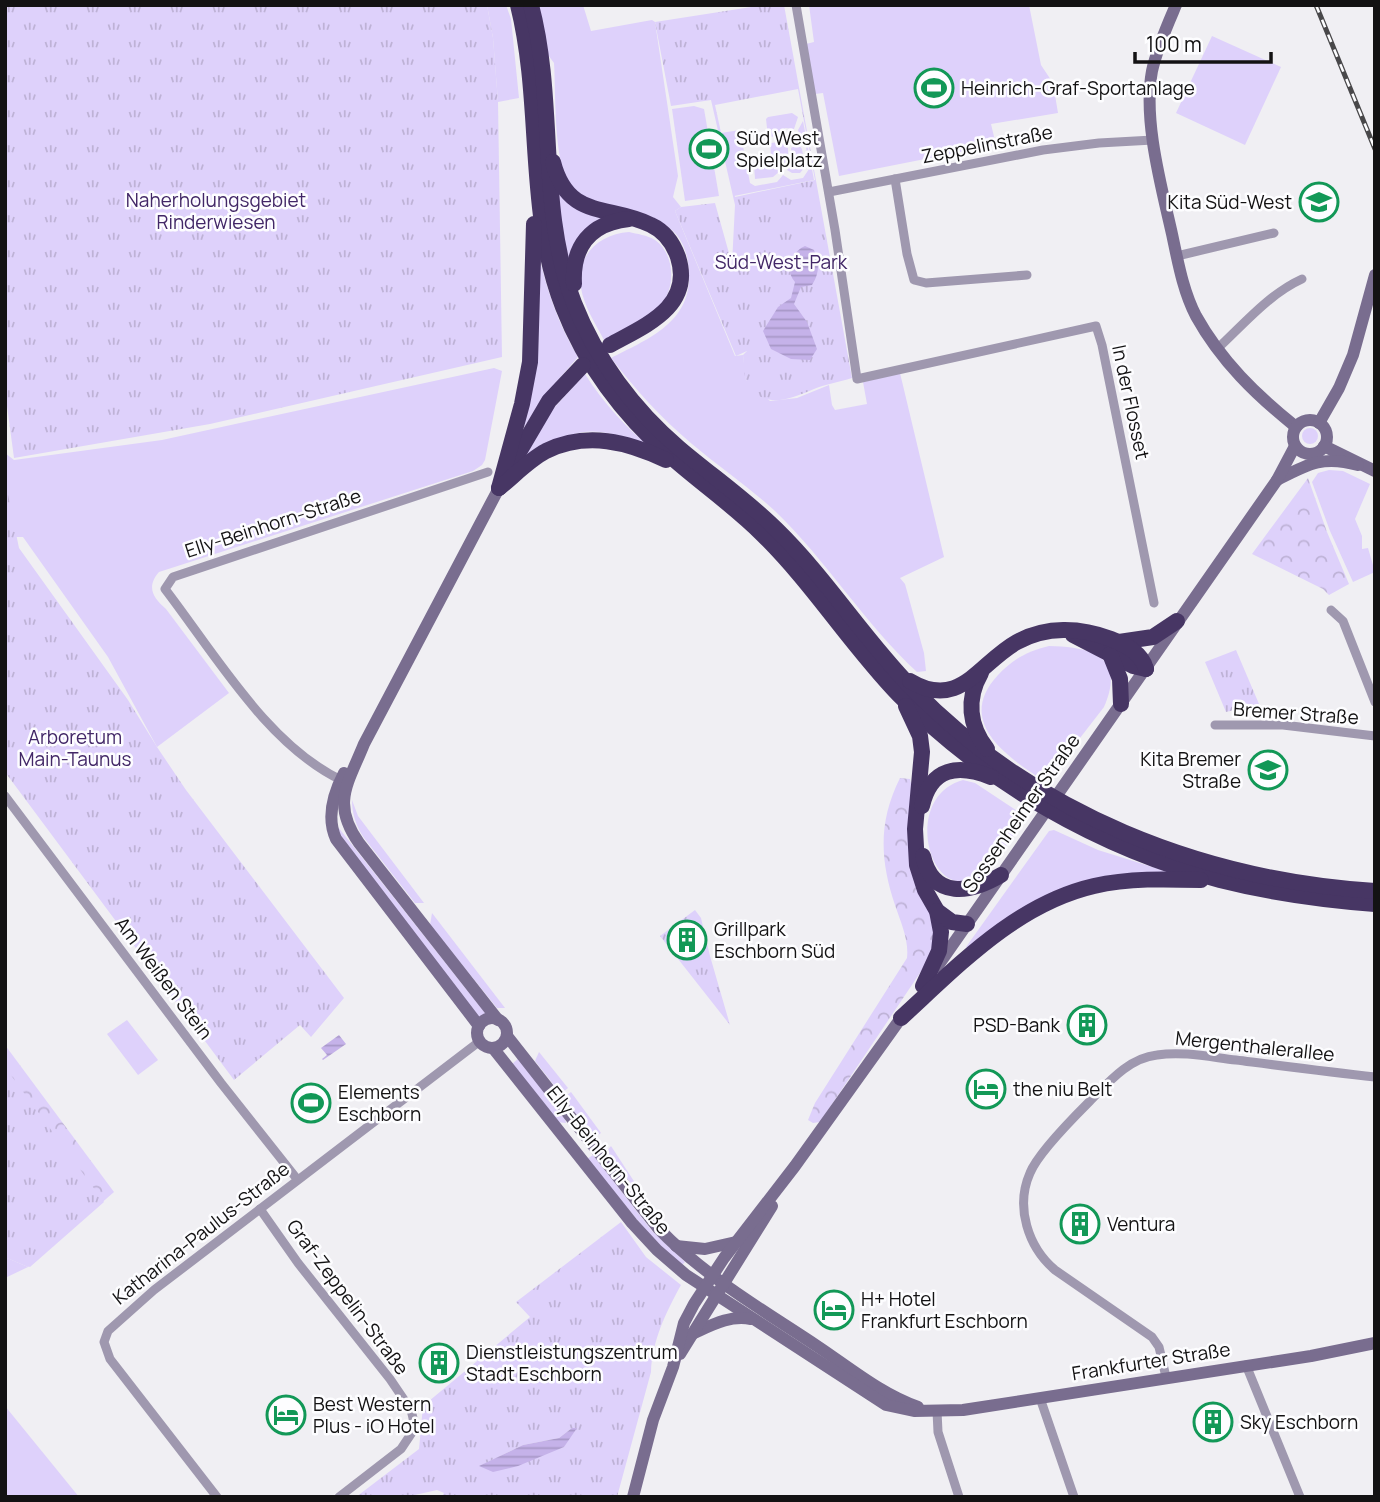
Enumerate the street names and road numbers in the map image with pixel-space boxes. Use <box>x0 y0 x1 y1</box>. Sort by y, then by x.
street label: Zeppelinstraße <box>919 119 1055 169</box>
street label: In der Flosset <box>1106 342 1156 462</box>
street label: Elly-Beinhorn-Straße <box>182 482 364 564</box>
street label: Bremer Straße <box>1232 696 1360 730</box>
street label: Sossenheimer Straße <box>956 728 1086 898</box>
street label: Am Weißen Stein <box>109 911 219 1045</box>
street label: Mergenthalerallee <box>1174 1025 1336 1067</box>
street label: Elly-Beinhorn-Straße <box>541 1080 677 1240</box>
street label: Katharina-Paulus-Straße <box>107 1156 295 1310</box>
street label: Graf-Zeppelin-Straße <box>281 1214 415 1380</box>
street label: Frankfurter Straße <box>1070 1336 1232 1386</box>

